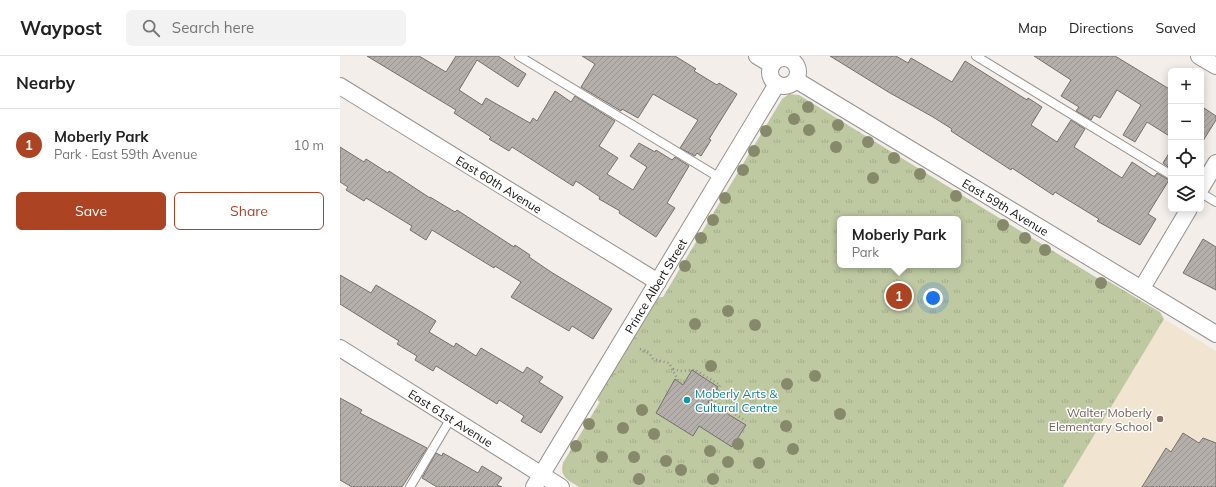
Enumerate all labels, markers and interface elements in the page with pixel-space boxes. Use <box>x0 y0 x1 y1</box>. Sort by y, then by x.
search box <box>126 10 406 46</box>
text: Waypost <box>20 16 102 40</box>
icon: search <box>140 17 162 39</box>
text: Search here <box>172 18 254 37</box>
text: Map <box>1018 19 1047 37</box>
text: Directions <box>1069 19 1134 37</box>
text: Saved <box>1156 19 1196 37</box>
map controls <box>1168 68 1204 212</box>
button: + <box>1168 68 1204 104</box>
text: Nearby <box>16 72 75 93</box>
button: − <box>1168 104 1204 140</box>
text: Moberly Park <box>54 127 149 146</box>
text: 1 <box>25 137 33 153</box>
text: 10 m <box>294 137 324 153</box>
button: locate <box>1168 140 1204 176</box>
text: Park · East 59th Avenue <box>54 146 197 162</box>
street label: East 60th Avenue <box>454 152 545 216</box>
street label: East 59th Avenue <box>960 175 1051 239</box>
button: layers <box>1168 176 1204 212</box>
button: Save <box>16 192 166 230</box>
button: Share <box>174 192 324 230</box>
popup <box>837 216 961 268</box>
text: Moberly Park <box>852 225 946 244</box>
street label: Prince Albert Street <box>621 236 690 336</box>
text: Park <box>852 244 879 260</box>
pin: 1 <box>886 281 912 311</box>
your location <box>923 288 943 308</box>
street label: East 61st Avenue <box>406 386 496 450</box>
place label: Moberly Arts & Cultural Centre <box>695 386 778 415</box>
marker: Moberly Arts & Cultural Centre <box>682 395 692 405</box>
place label: Walter Moberly Elementary School <box>1049 405 1153 434</box>
marker: Walter Moberly Elementary School <box>1155 414 1165 424</box>

